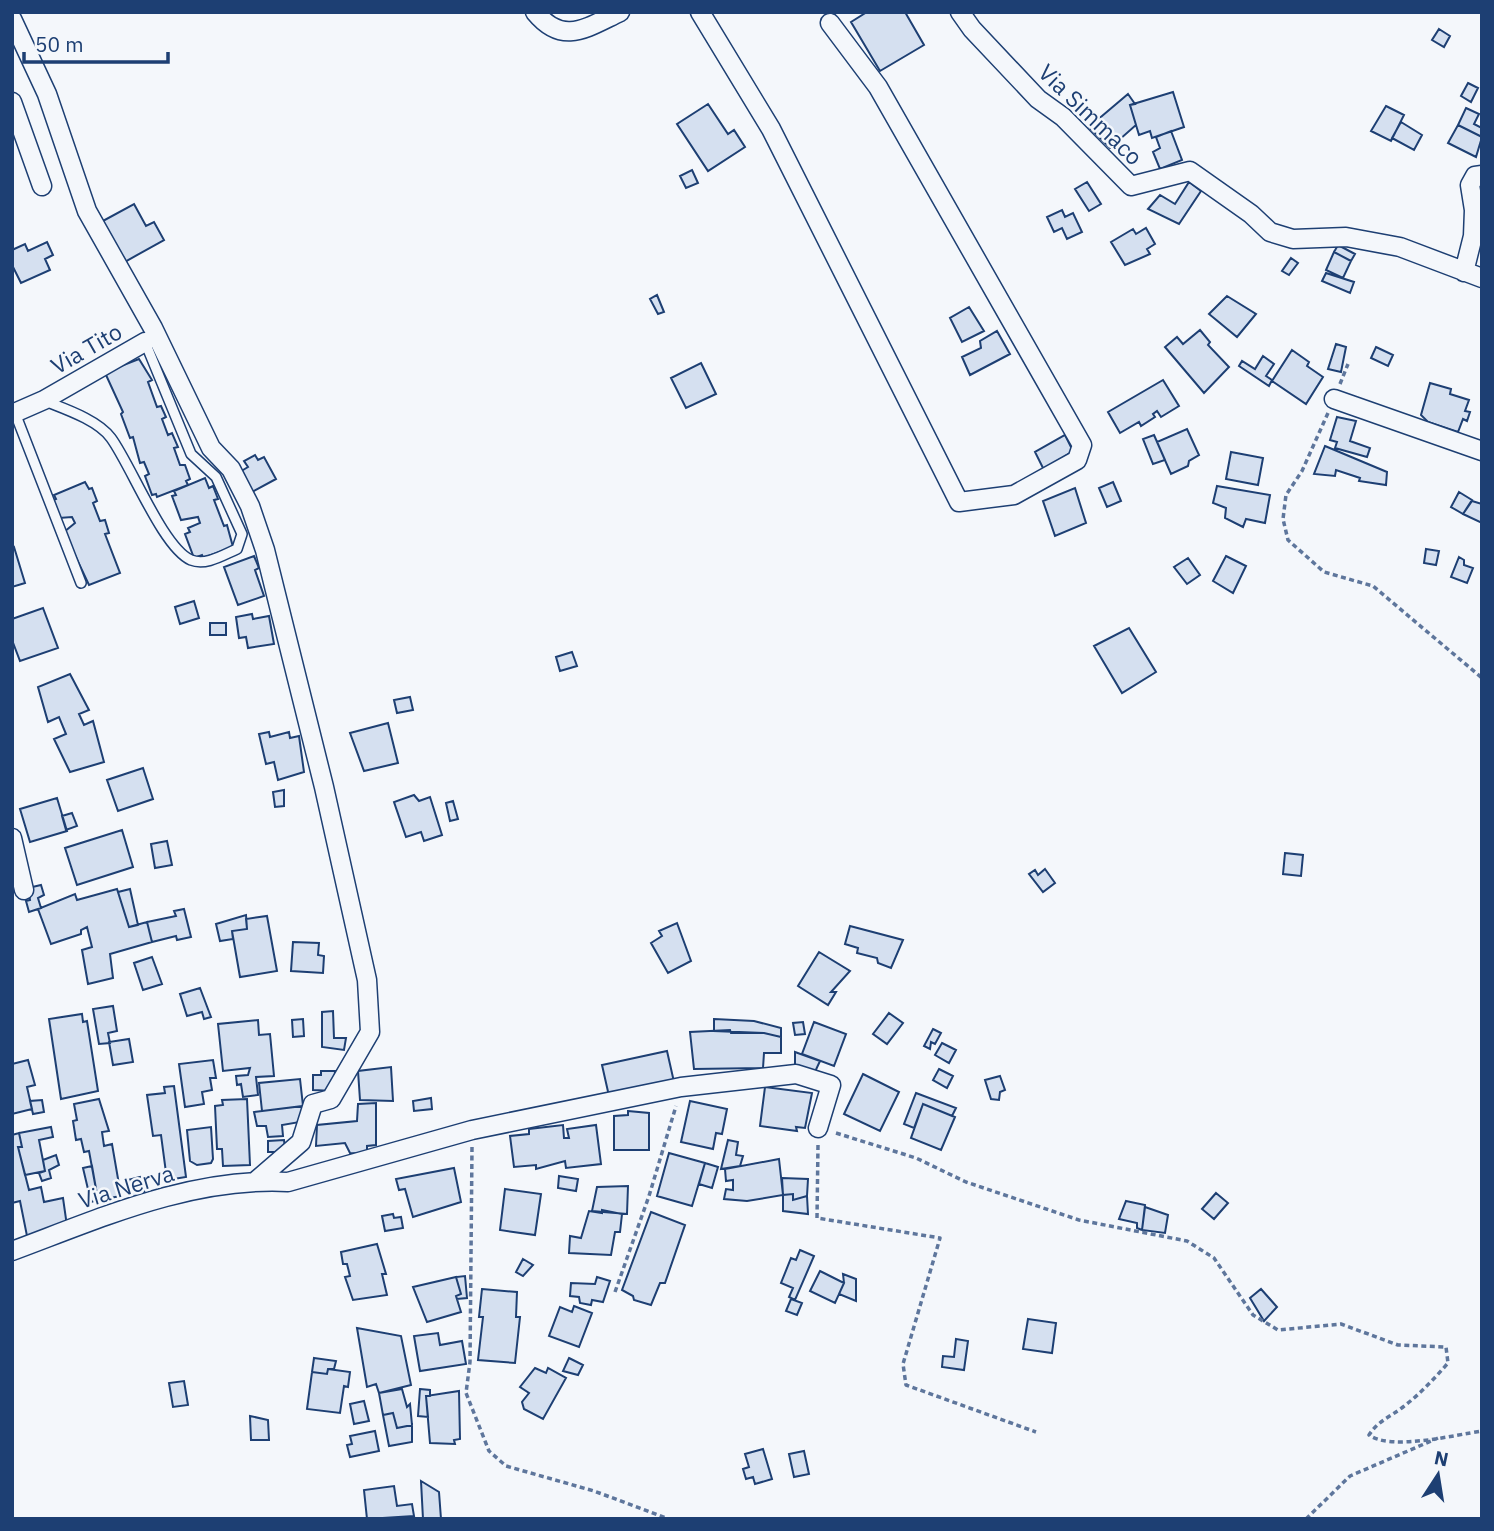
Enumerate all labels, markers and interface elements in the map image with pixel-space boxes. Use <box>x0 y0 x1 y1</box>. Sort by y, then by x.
scale bar <box>24 21 168 65</box>
text: 50 m <box>35 30 84 58</box>
street label: Via Simmaco <box>1033 57 1149 171</box>
street label: Via Tito <box>45 316 127 380</box>
street label: Via Nerva <box>75 1157 177 1215</box>
north arrow <box>1403 1440 1473 1510</box>
text: N <box>1432 1445 1451 1472</box>

